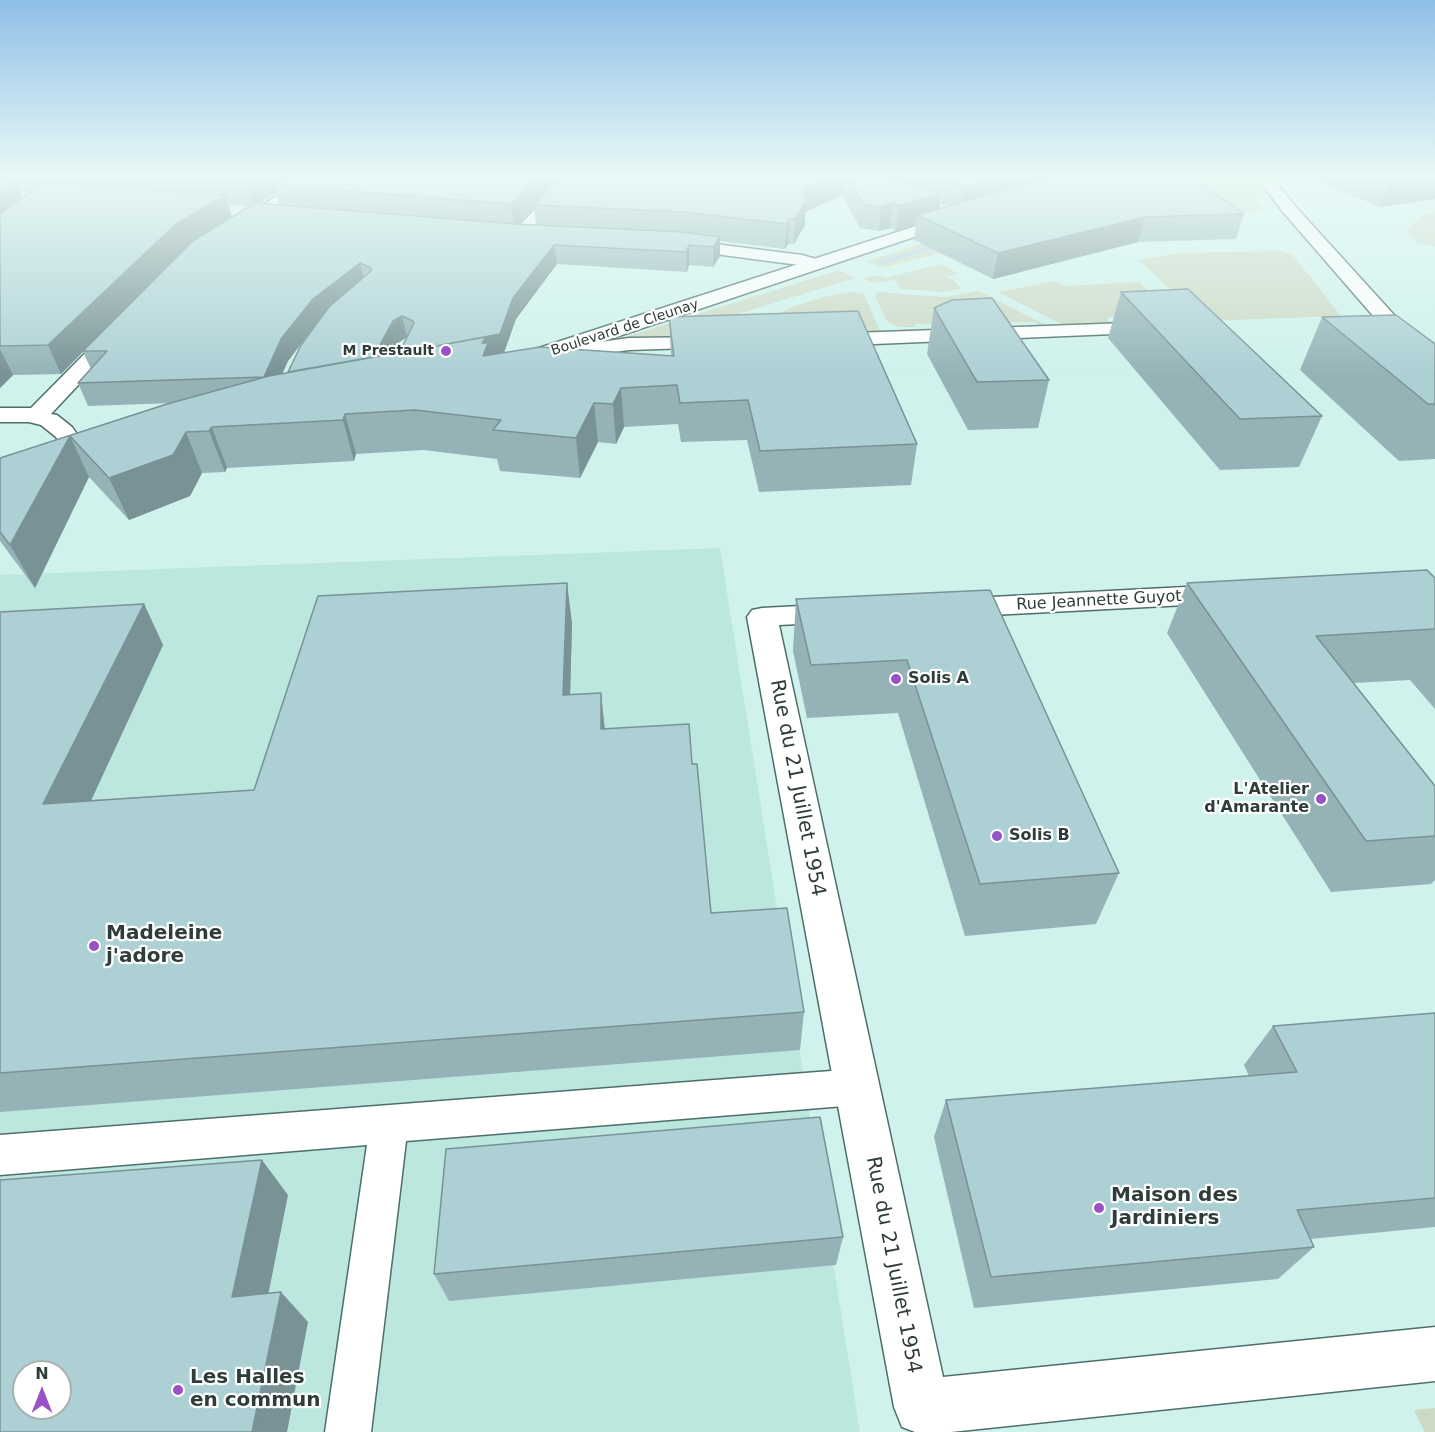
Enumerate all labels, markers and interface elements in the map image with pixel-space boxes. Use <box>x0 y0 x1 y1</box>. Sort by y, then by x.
street label: Boulevard de Cleunay <box>549 296 701 360</box>
place label: M Prestault <box>343 343 434 359</box>
marker: M Prestault <box>439 344 453 358</box>
street label: Rue Jeannette Guyot <box>1016 587 1182 615</box>
place label: Solis A <box>908 669 969 689</box>
marker: Solis A <box>889 672 903 686</box>
street label: Rue du 21 Juillet 1954 <box>764 677 830 899</box>
place label: L'Atelier d'Amarante <box>1204 780 1309 818</box>
marker: L'Atelier d'Amarante <box>1314 792 1328 806</box>
place label: Solis B <box>1009 826 1070 846</box>
marker: Solis B <box>990 829 1004 843</box>
place label: Madeleine j'adore <box>106 922 222 969</box>
marker: Madeleine j'adore <box>87 939 101 953</box>
street label: Rue du 21 Juillet 1954 <box>860 1154 926 1376</box>
place label: Maison des Jardiniers <box>1111 1184 1238 1231</box>
marker: Maison des Jardiniers <box>1092 1201 1106 1215</box>
north arrow <box>12 1360 72 1420</box>
text: N <box>35 1364 49 1383</box>
place label: Les Halles en commun <box>190 1366 321 1413</box>
marker: Les Halles en commun <box>171 1383 185 1397</box>

